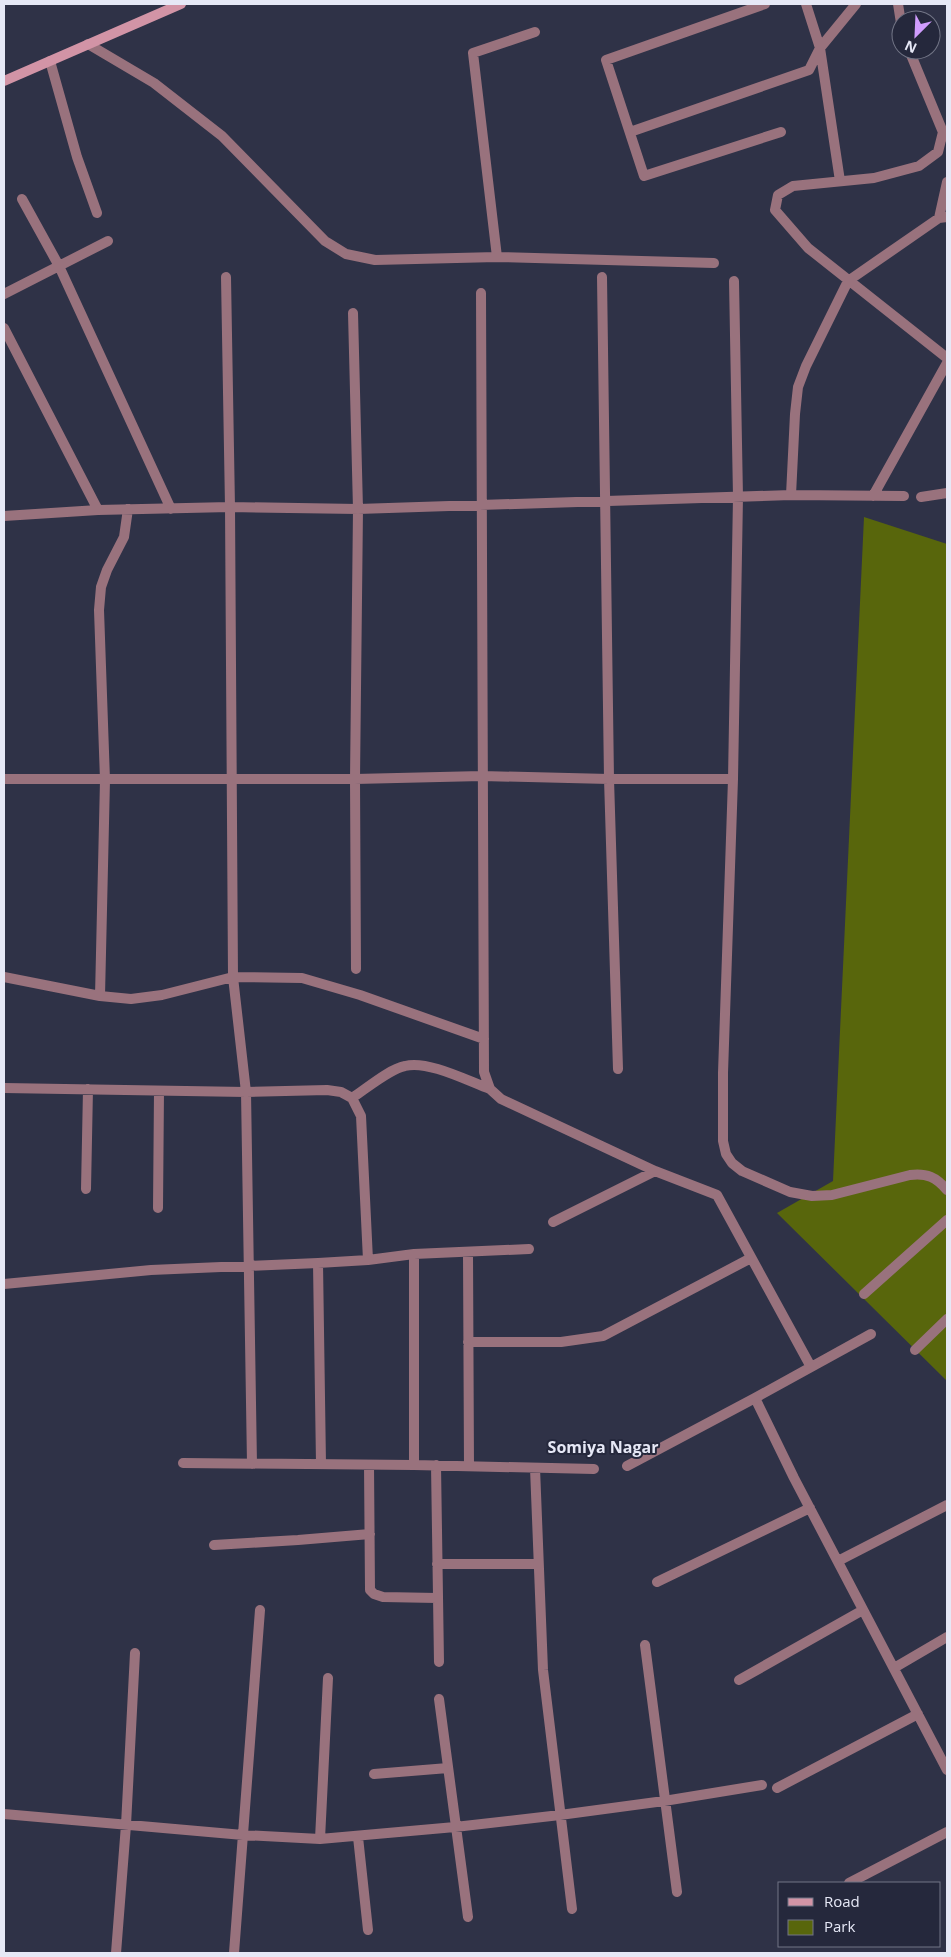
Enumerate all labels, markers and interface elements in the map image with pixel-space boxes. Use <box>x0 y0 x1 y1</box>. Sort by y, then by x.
north arrow <box>891 10 941 60</box>
text: N <box>901 36 920 58</box>
district label: Somiya Nagar <box>548 1436 658 1458</box>
legend <box>778 1882 941 1947</box>
text: Road <box>824 1891 860 1911</box>
text: Park <box>824 1916 855 1936</box>

